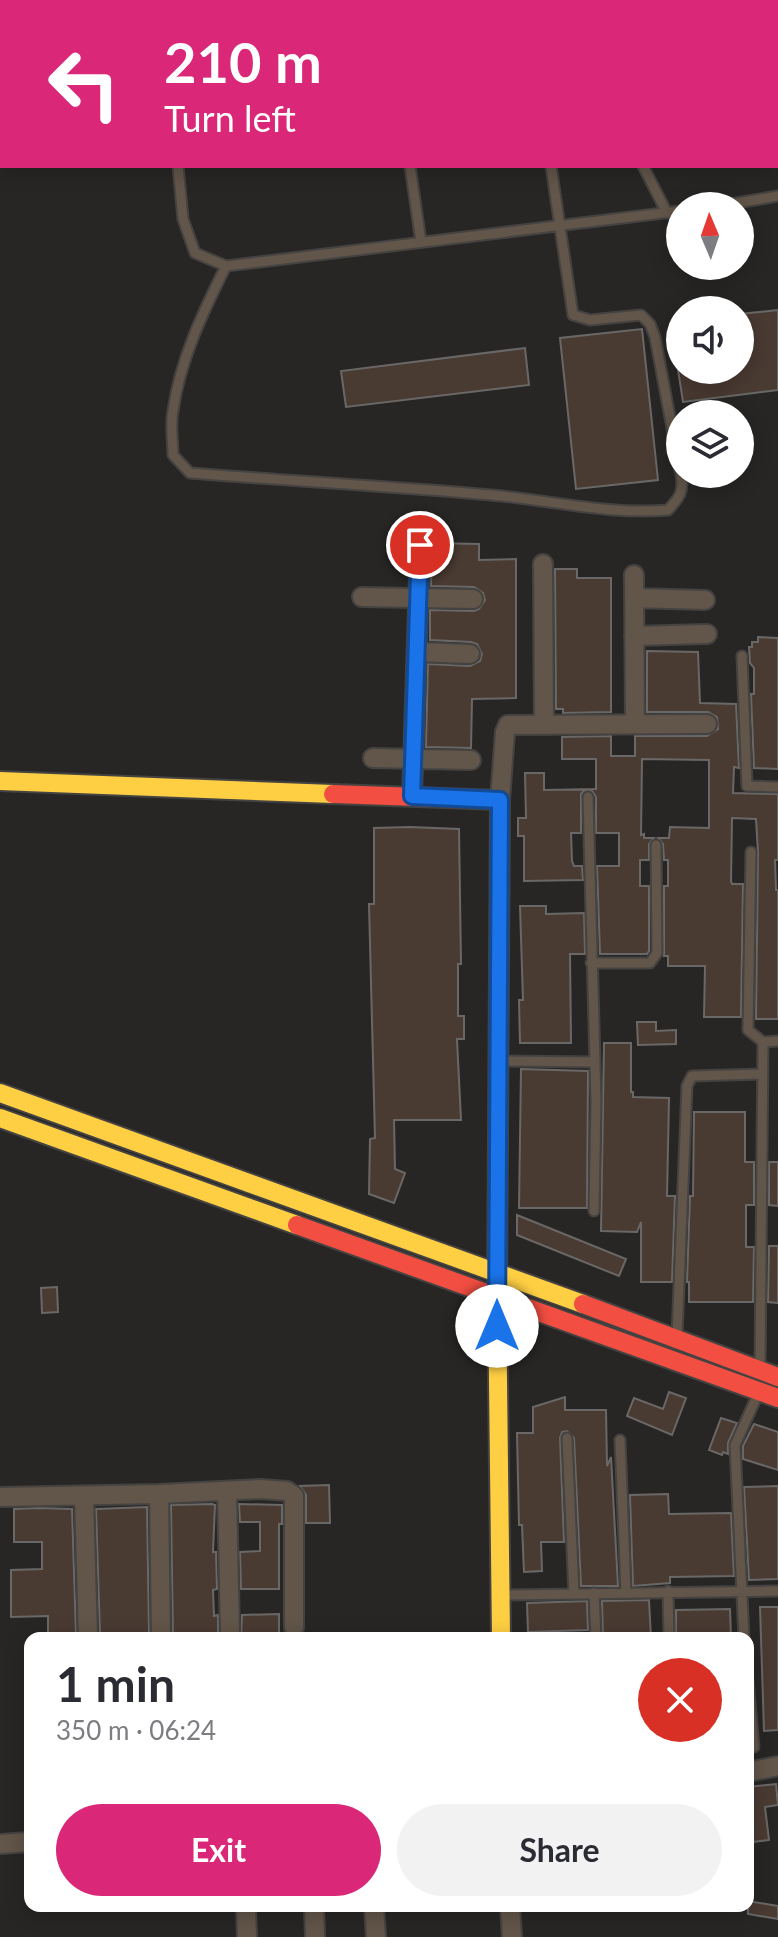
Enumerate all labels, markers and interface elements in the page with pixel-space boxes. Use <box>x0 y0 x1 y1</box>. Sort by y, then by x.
text: 210 m <box>164 28 322 95</box>
icon: left <box>32 32 136 136</box>
text: Turn left <box>164 96 296 140</box>
north arrow <box>666 192 754 280</box>
map controls <box>666 192 754 488</box>
button: sound <box>666 296 754 384</box>
button: layers <box>666 400 754 488</box>
pin <box>386 511 454 579</box>
icon: arrive <box>398 523 442 567</box>
position arrow <box>455 1284 539 1368</box>
text: 1 min <box>56 1655 175 1712</box>
button: close <box>638 1658 722 1742</box>
text: 350 m · 06:24 <box>56 1714 216 1746</box>
button: Exit <box>56 1804 381 1896</box>
button: Share <box>397 1804 722 1896</box>

